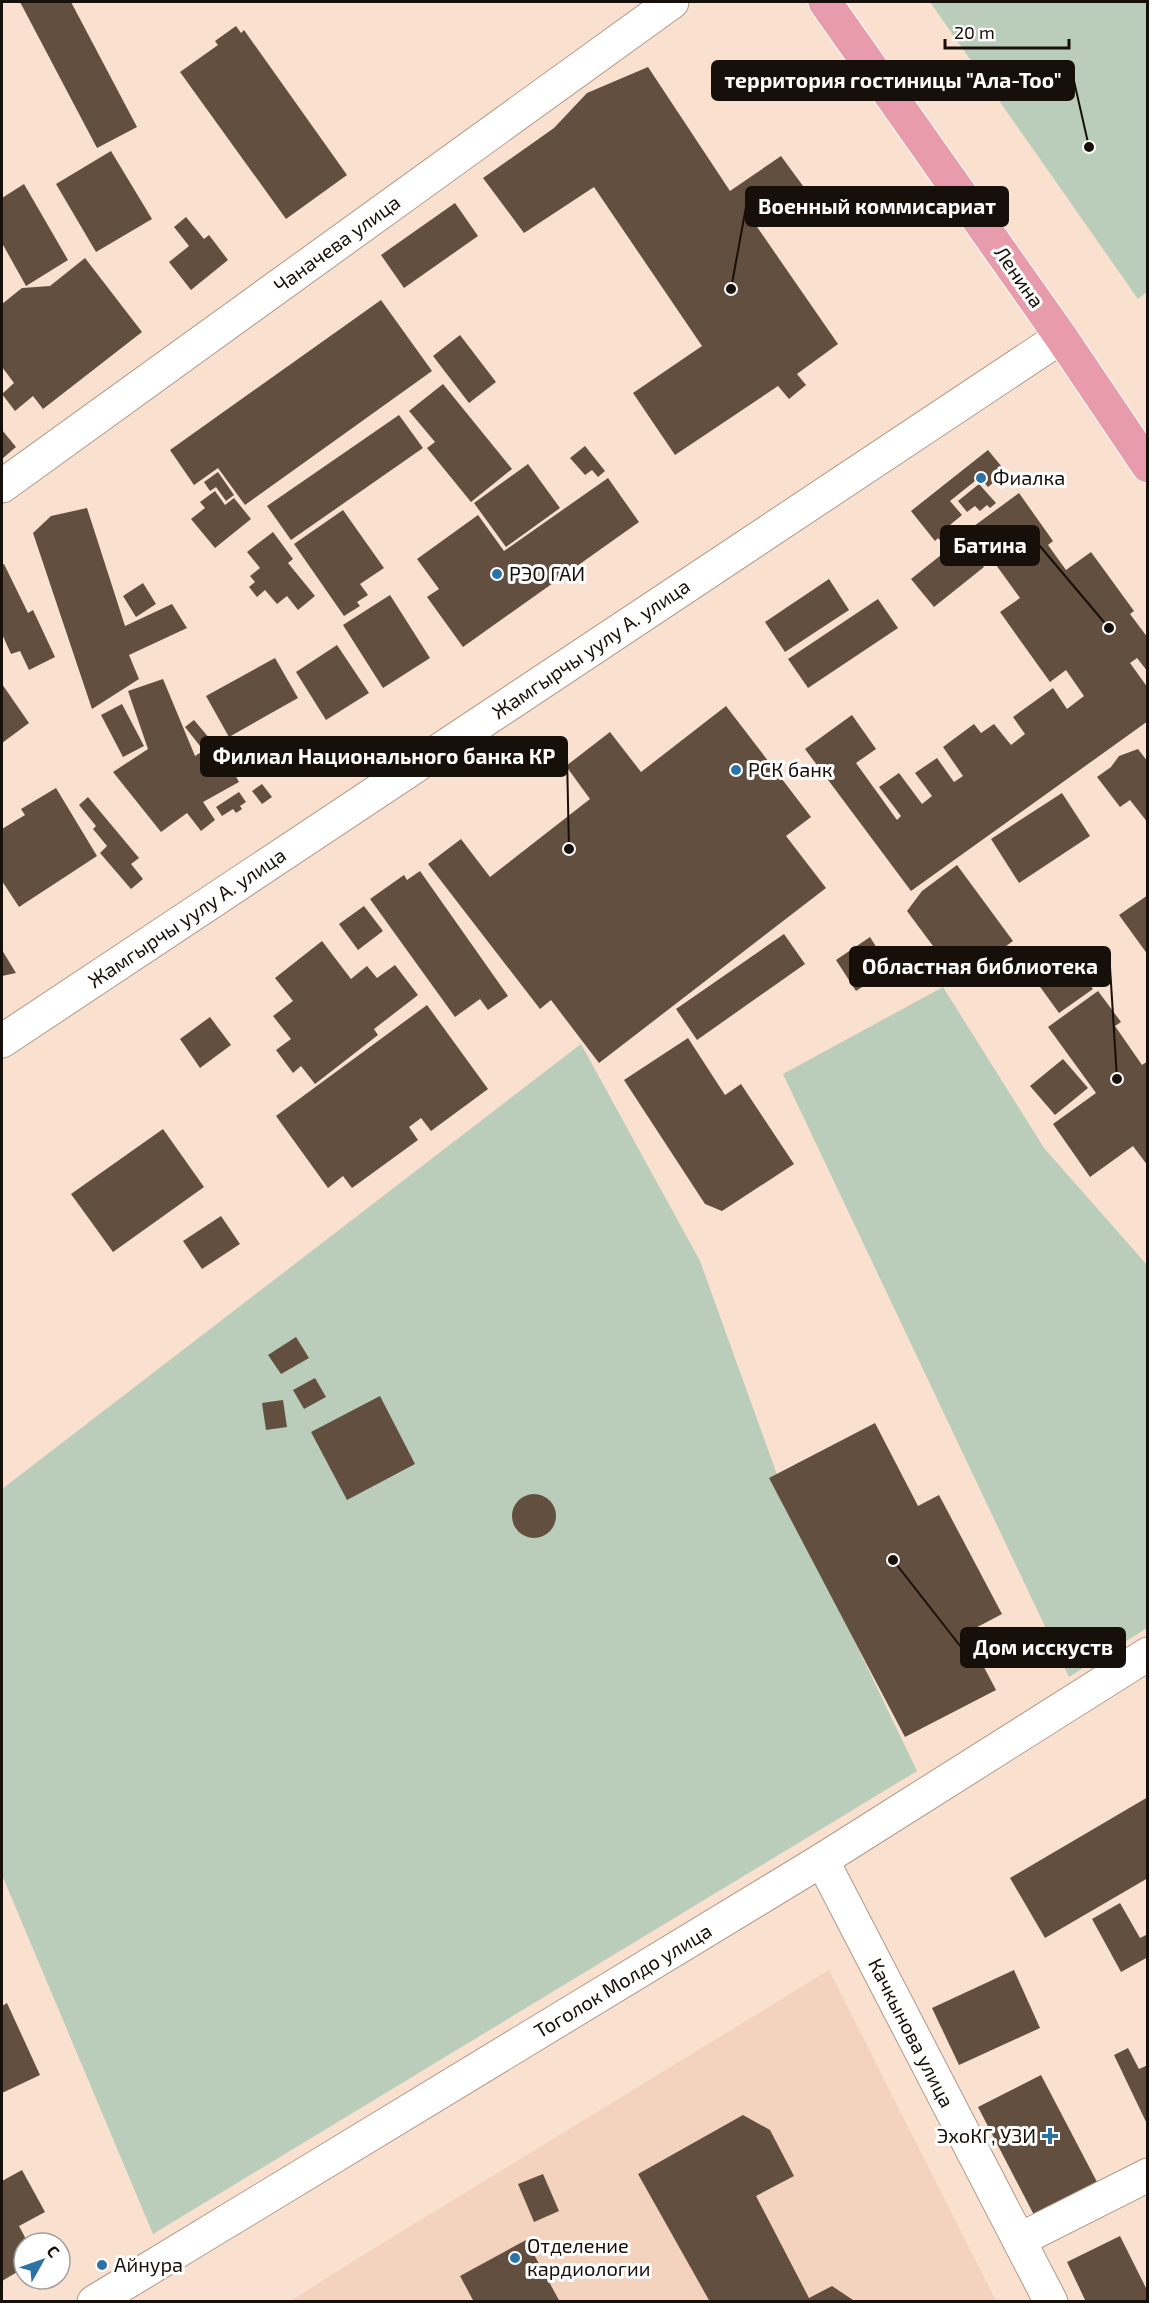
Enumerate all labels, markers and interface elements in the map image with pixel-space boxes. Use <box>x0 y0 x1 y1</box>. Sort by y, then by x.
scale bar <box>945 12 1070 50</box>
text: 20 m <box>954 21 995 43</box>
callout: территория гостиницы "Ала-Тоо" <box>712 61 1074 100</box>
text: территория гостиницы "Ала-Тоо" <box>724 67 1062 92</box>
callout: Военный коммисариат <box>746 187 1008 226</box>
street label: Чаначева улица <box>269 189 405 298</box>
text: Военный коммисариат <box>758 193 996 218</box>
street label: Ленина <box>990 241 1050 312</box>
place label: Фиалка <box>993 465 1065 489</box>
marker: Фиалка <box>974 471 988 485</box>
callout: Батина <box>941 526 1039 565</box>
text: Батина <box>953 532 1027 557</box>
place label: РЭО ГАИ <box>509 561 585 585</box>
marker: РЭО ГАИ <box>490 567 504 581</box>
street label: Жамгырчы уулу А. улица <box>487 573 694 724</box>
callout: Филиал Национального банка КР <box>201 737 567 776</box>
text: Филиал Национального банка КР <box>213 743 555 768</box>
place label: РСК банк <box>748 757 833 781</box>
marker: РСК банк <box>729 763 743 777</box>
street label: Жамгырчы уулу А. улица <box>83 842 290 993</box>
callout: Областная библиотека <box>850 947 1110 986</box>
text: Областная библиотека <box>862 953 1098 978</box>
callout: Дом исскуств <box>961 1628 1125 1667</box>
text: Дом исскуств <box>973 1634 1113 1659</box>
street label: Тоголок Молдо улица <box>530 1918 716 2043</box>
street label: Качкынова улица <box>863 1954 960 2112</box>
place label: ЭхоКГ, УЗИ <box>937 2123 1036 2147</box>
marker: ЭхоКГ, УЗИ <box>1041 2127 1059 2145</box>
north arrow <box>12 2231 72 2291</box>
place label: Отделение кардиологии <box>527 2233 651 2280</box>
text: С <box>44 2241 64 2261</box>
marker: Отделение кардиологии <box>508 2251 522 2265</box>
place label: Айнура <box>114 2252 183 2277</box>
marker: Айнура <box>95 2258 109 2272</box>

